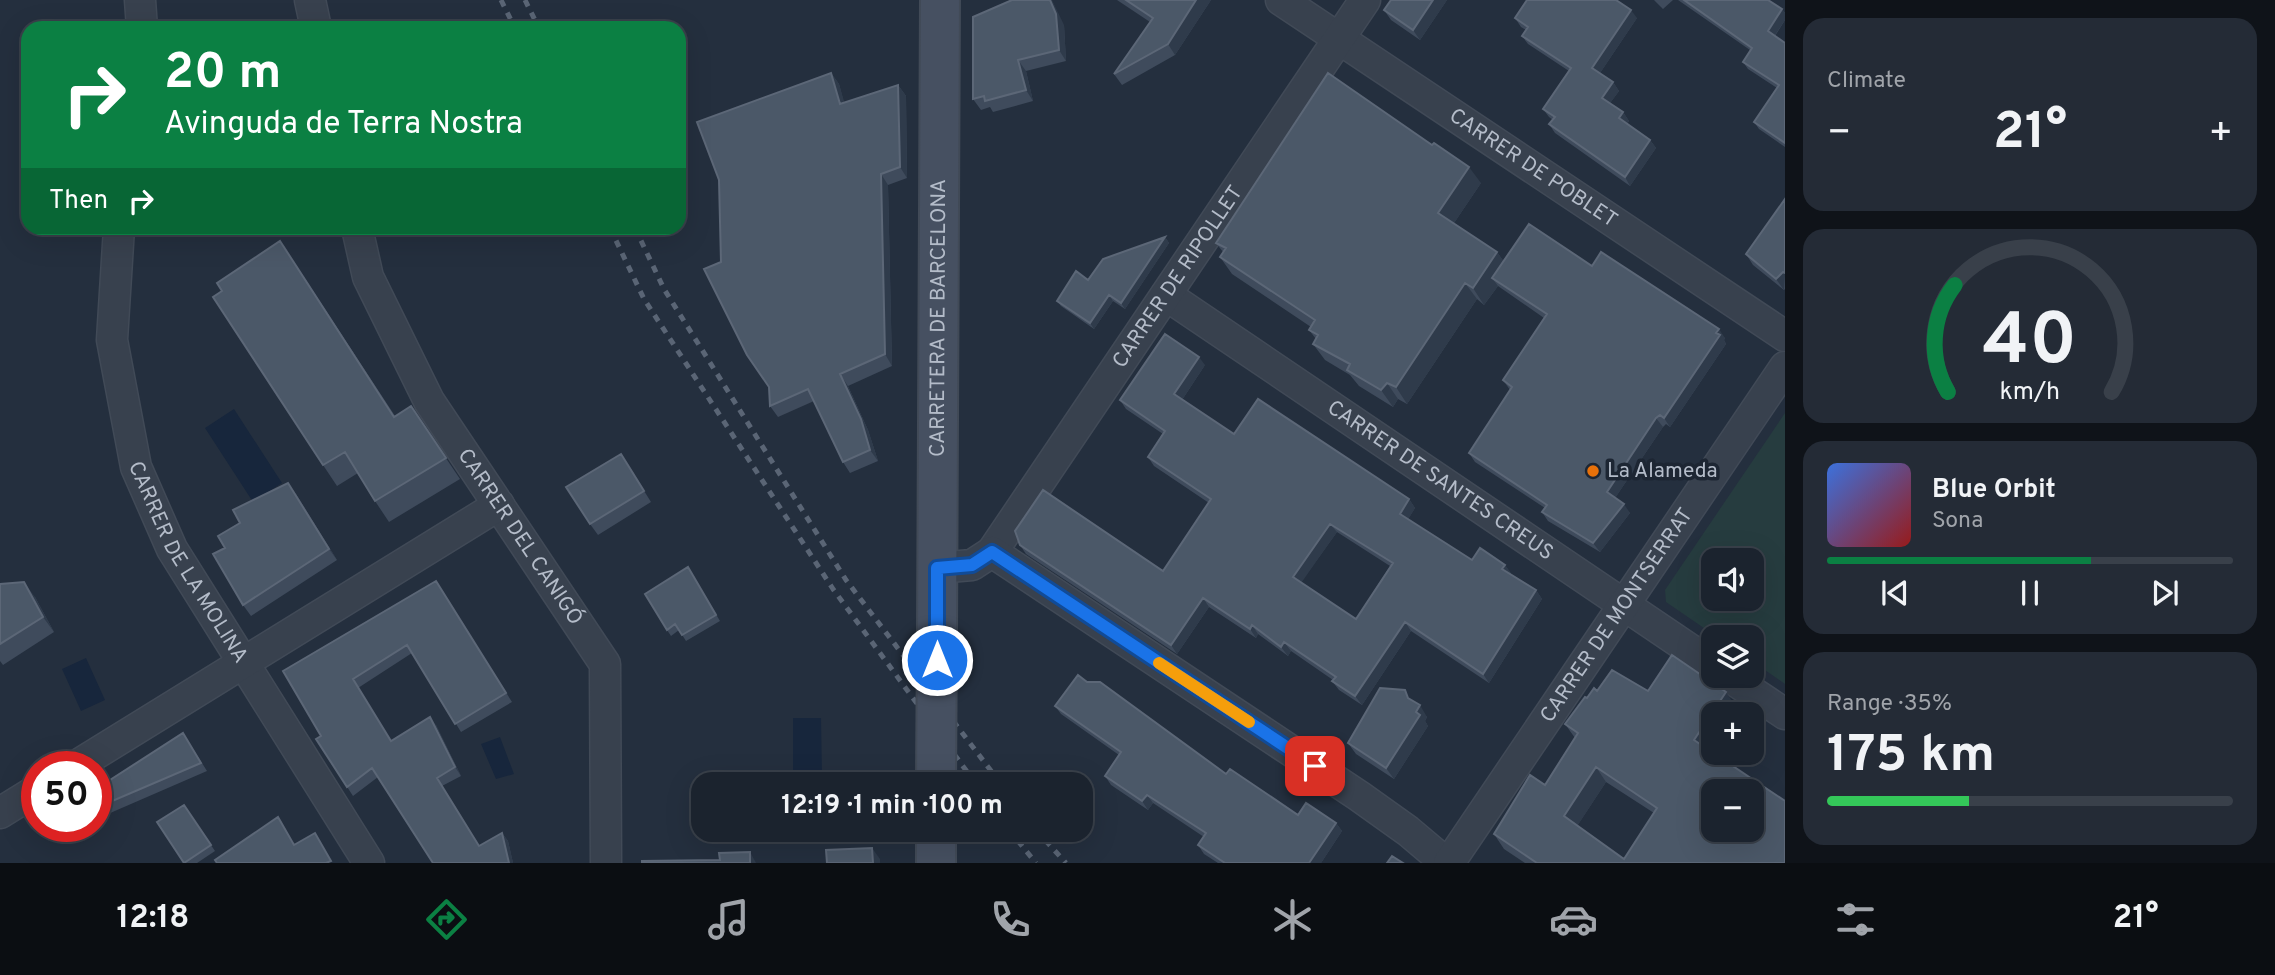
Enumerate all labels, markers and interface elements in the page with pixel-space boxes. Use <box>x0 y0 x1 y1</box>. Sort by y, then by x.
text: 20 m <box>164 44 281 106</box>
icon: right <box>49 49 140 140</box>
text: Climate <box>1827 67 1906 96</box>
text: 21° <box>1993 101 2067 167</box>
street label: CARRER DE POBLET <box>1444 102 1622 234</box>
text: Avinguda de Terra Nostra <box>164 105 523 145</box>
text: − <box>1827 110 1852 159</box>
text: + <box>2208 110 2233 159</box>
street label: CARRETERA DE BARCELONA <box>924 179 953 457</box>
street label: CARRER DE RIPOLLET <box>1107 180 1249 373</box>
icon: right <box>122 182 160 220</box>
text: Then <box>49 185 108 218</box>
text: 40 <box>1983 298 2077 390</box>
text: km/h <box>2000 377 2060 409</box>
street label: CARRER DE SANTES CREUS <box>1322 394 1559 567</box>
street label: CARRER DEL CANIGÓ <box>451 444 590 630</box>
street label: CARRER DE LA MOLINA <box>122 457 254 668</box>
place label: La Alameda <box>1607 458 1718 485</box>
marker: La Alameda <box>1585 463 1601 479</box>
text: Blue Orbit <box>1932 474 2056 507</box>
street label: CARRER DE MONTSERRAT <box>1534 503 1699 728</box>
text: Sona <box>1932 507 1983 536</box>
map controls <box>1701 548 1764 842</box>
button: sound <box>1701 548 1764 611</box>
icon: previous <box>1876 574 1914 612</box>
icon: pause <box>2011 574 2049 612</box>
icon: next <box>2146 574 2184 612</box>
position arrow <box>900 623 974 697</box>
button: layers <box>1701 625 1764 688</box>
text: Range · 35% <box>1827 690 1952 719</box>
button: + <box>1701 702 1764 765</box>
text: 175 km <box>1827 724 1995 790</box>
pin <box>1285 736 1345 796</box>
icon: arrive <box>1296 747 1334 785</box>
speed limit sign: 50 <box>21 751 112 842</box>
button: − <box>1701 779 1764 842</box>
text: 12:19 · 1 min · 100 m <box>781 790 1003 823</box>
icon: directions <box>422 895 471 944</box>
icon: music <box>704 895 753 944</box>
icon: phone <box>986 895 1035 944</box>
icon: climate <box>1268 895 1317 944</box>
icon: car <box>1549 895 1598 944</box>
icon: filters <box>1831 895 1880 944</box>
text: 12:18 <box>116 899 189 939</box>
text: 21° <box>2113 899 2159 939</box>

